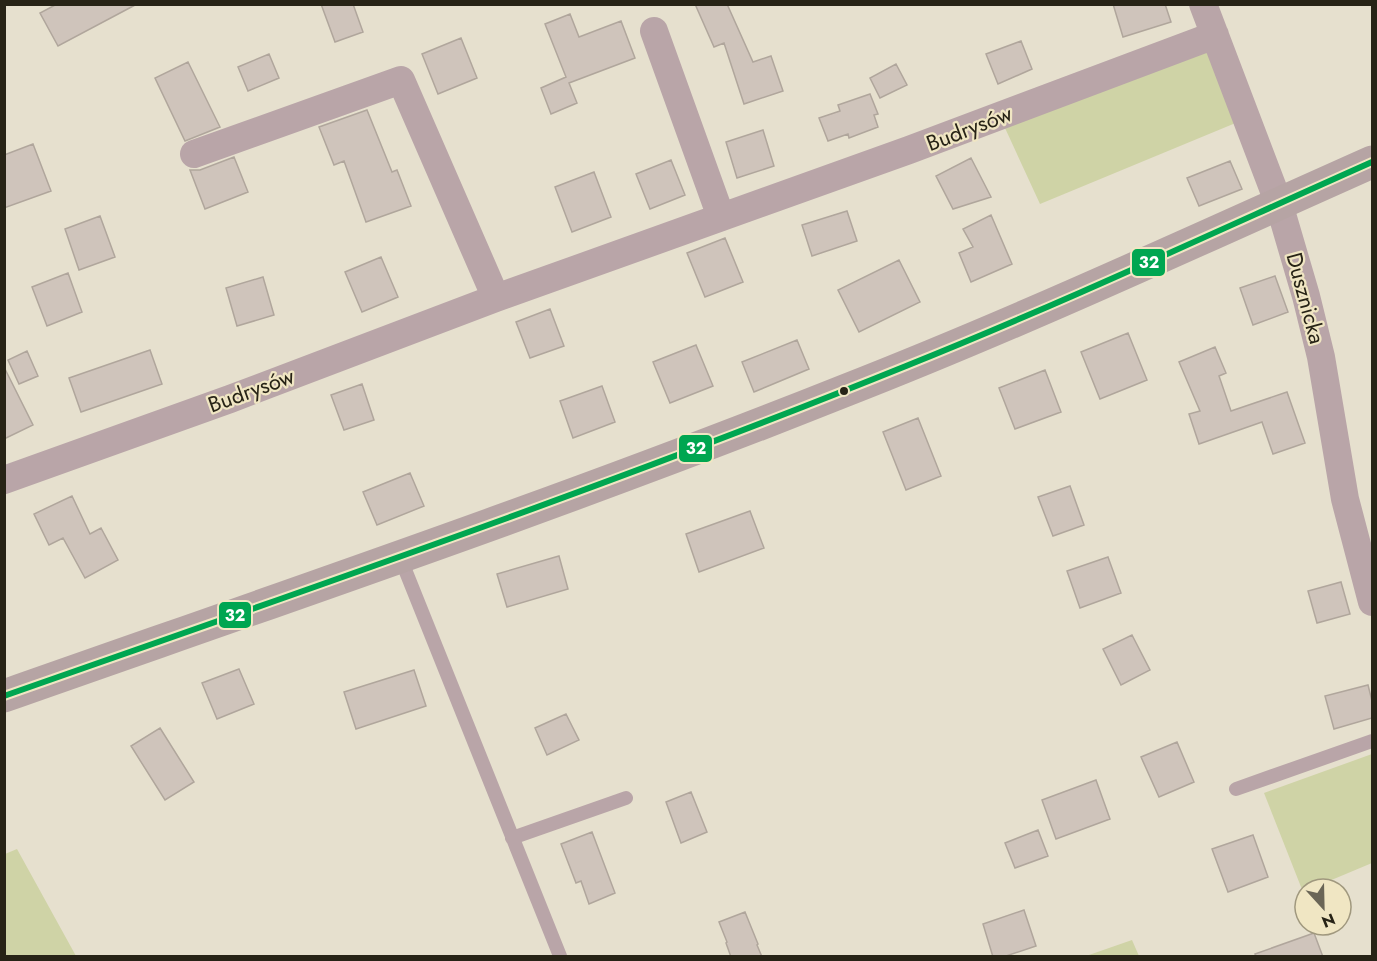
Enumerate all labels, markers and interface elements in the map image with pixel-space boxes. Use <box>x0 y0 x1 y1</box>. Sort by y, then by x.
street label: Budrysów <box>921 97 1017 159</box>
line badge: 32 <box>1131 248 1166 277</box>
street label: Dusznicka <box>1278 249 1334 347</box>
text: 32 <box>1139 251 1159 274</box>
street label: Budrysów <box>203 360 299 420</box>
unlabelled marker <box>838 385 850 397</box>
line badge: 32 <box>678 434 713 463</box>
text: 32 <box>686 437 706 460</box>
line badge: 32 <box>218 601 252 629</box>
text: 32 <box>225 604 245 627</box>
north arrow <box>1293 877 1353 937</box>
text: N <box>1318 907 1339 933</box>

